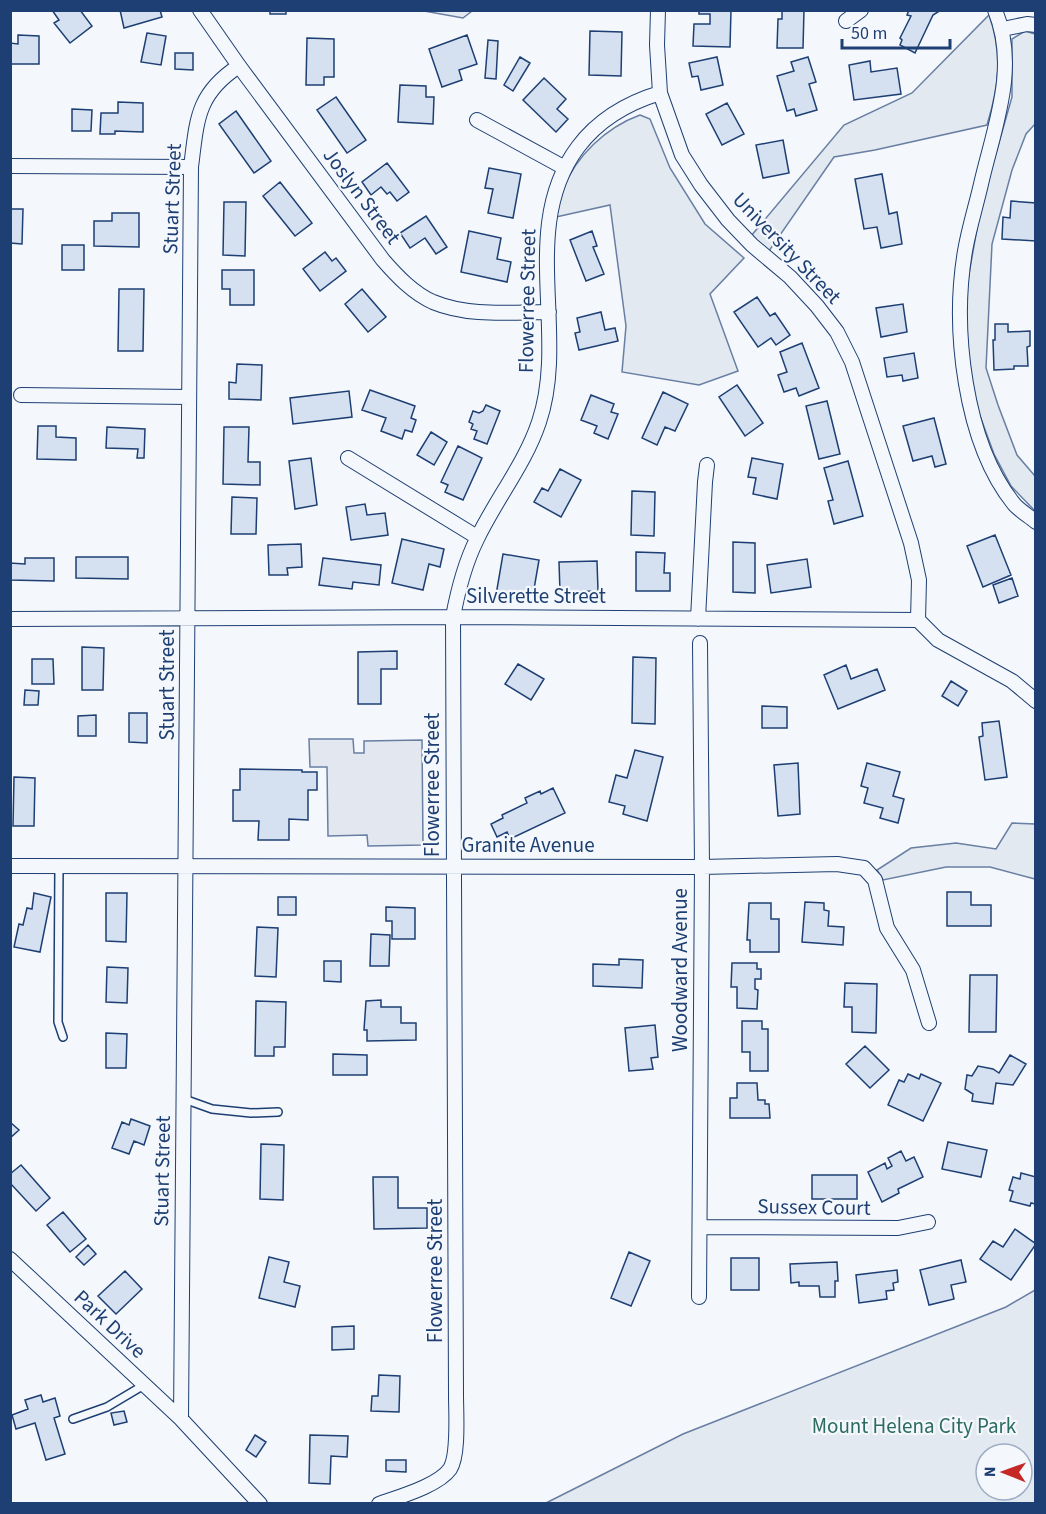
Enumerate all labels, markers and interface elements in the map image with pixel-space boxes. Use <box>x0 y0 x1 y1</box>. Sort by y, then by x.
scale bar <box>842 12 950 50</box>
text: 50 m <box>851 21 887 46</box>
street label: Joslyn Street <box>316 142 408 250</box>
street label: Stuart Street <box>155 143 189 255</box>
street label: University Street <box>726 185 848 311</box>
street label: Flowerree Street <box>511 229 543 373</box>
street label: Silverette Street <box>466 581 606 611</box>
street label: Stuart Street <box>152 629 182 741</box>
street label: Flowerree Street <box>417 713 447 857</box>
street label: Granite Avenue <box>461 830 595 860</box>
street label: Woodward Avenue <box>665 888 695 1052</box>
street label: Stuart Street <box>146 1115 178 1227</box>
street label: Sussex Court <box>757 1191 871 1223</box>
street label: Flowerree Street <box>420 1199 450 1343</box>
street label: Park Drive <box>67 1283 153 1365</box>
park label: Mount Helena City Park <box>812 1411 1017 1441</box>
north arrow <box>974 1442 1034 1502</box>
text: N <box>979 1466 1001 1477</box>

